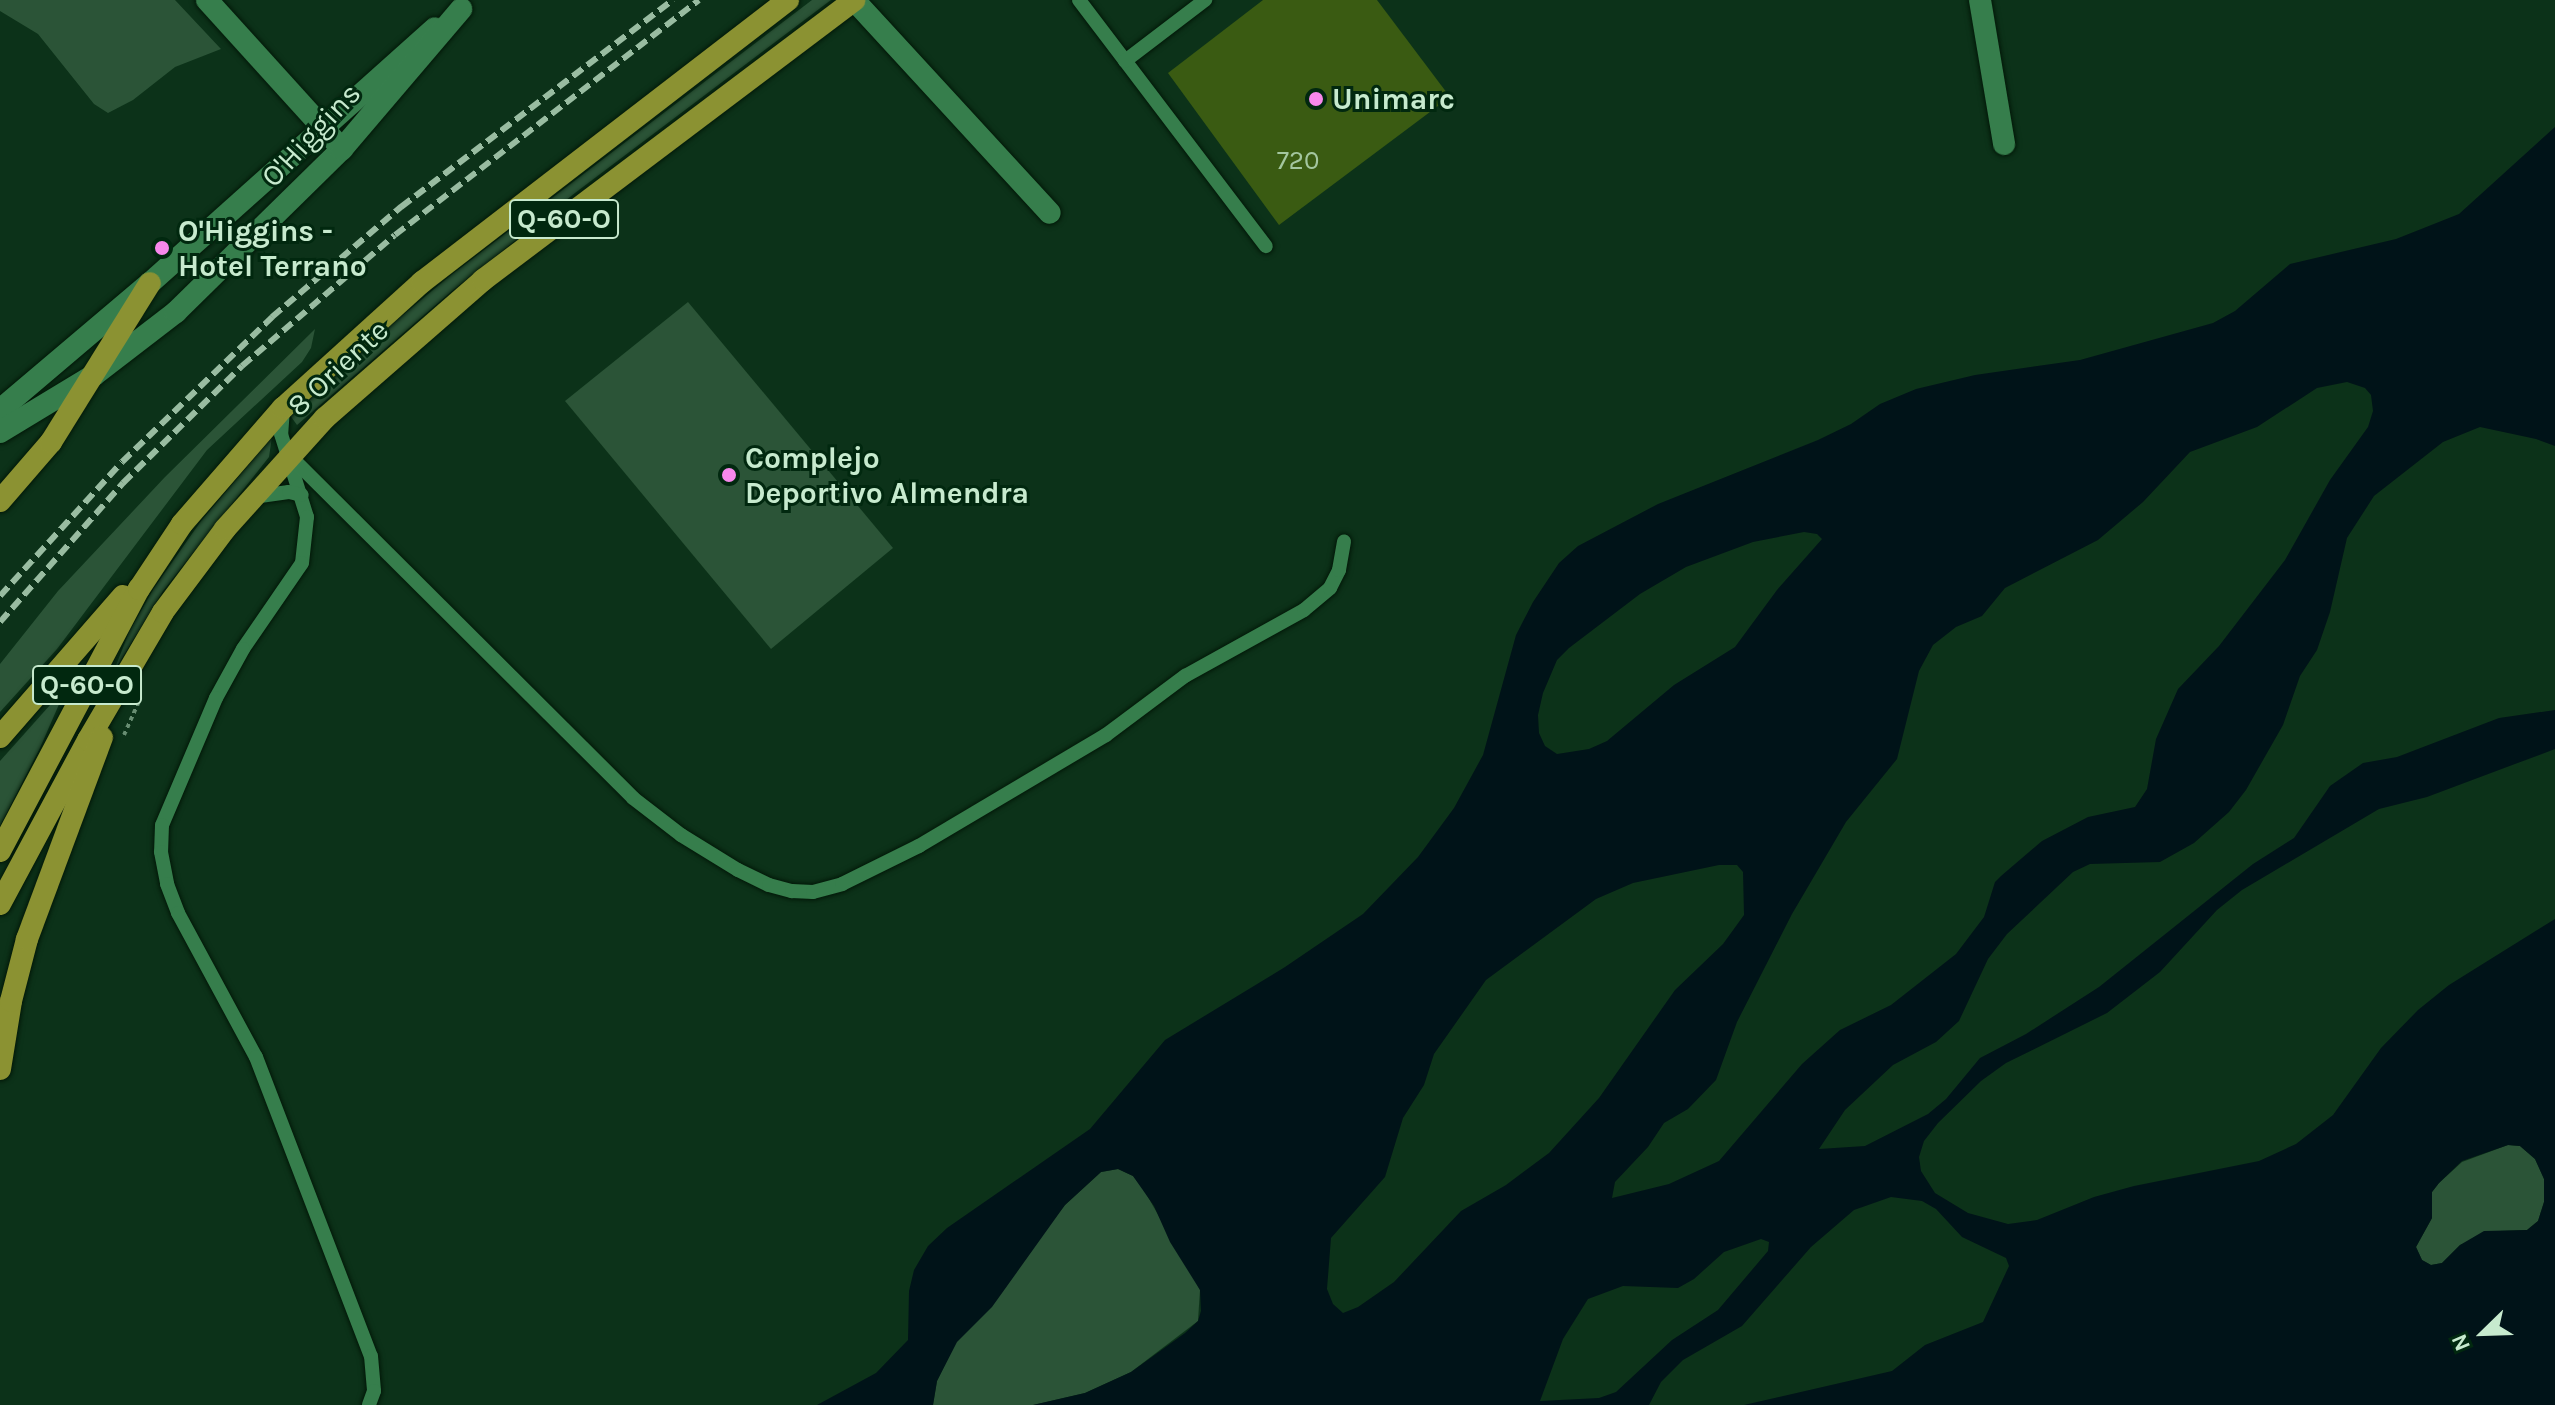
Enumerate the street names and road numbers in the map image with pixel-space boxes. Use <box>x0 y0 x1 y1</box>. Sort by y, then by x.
street label: O'Higgins <box>254 76 368 194</box>
road number: Q-60-O <box>508 195 620 243</box>
street label: 8 Oriente <box>280 312 396 424</box>
road number: Q-60-O <box>31 661 143 709</box>

